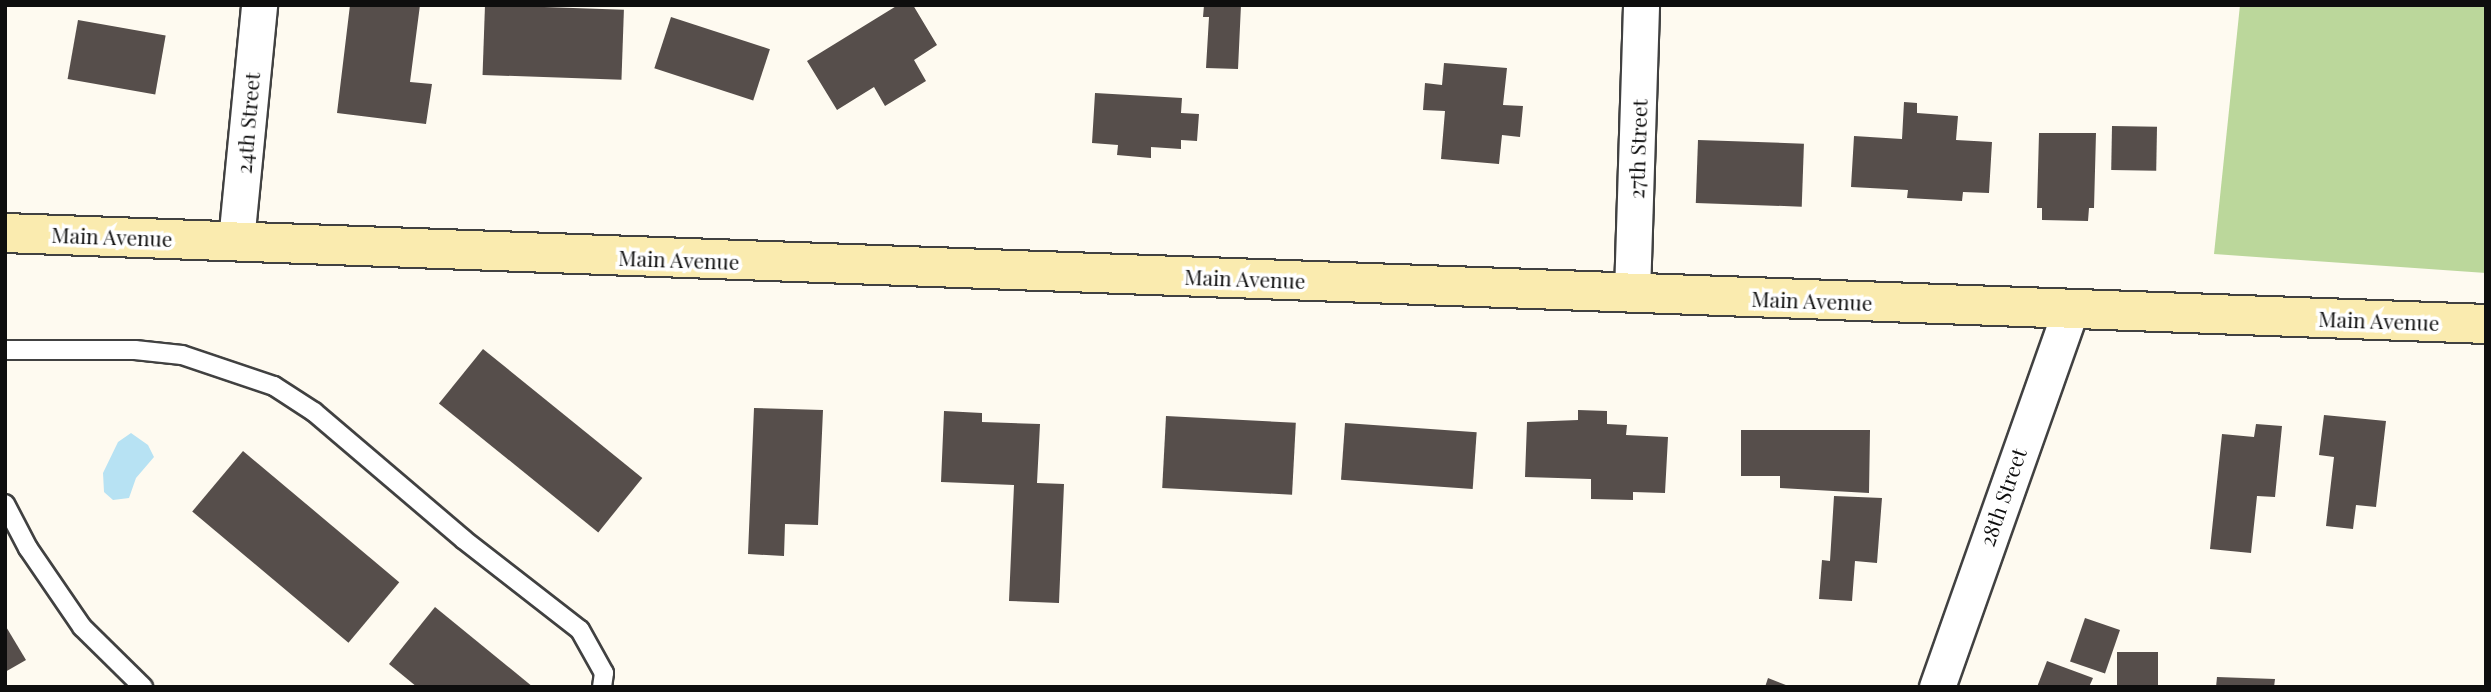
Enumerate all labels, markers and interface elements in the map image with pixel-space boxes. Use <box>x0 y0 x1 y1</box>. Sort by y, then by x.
street label: 24th Street <box>230 71 264 175</box>
street label: 27th Street <box>1623 99 1651 199</box>
street label: Main Avenue <box>51 221 173 251</box>
street label: Main Avenue <box>618 244 740 274</box>
street label: Main Avenue <box>1184 263 1306 293</box>
street label: Main Avenue <box>1751 285 1873 315</box>
street label: Main Avenue <box>2318 305 2440 335</box>
street label: 28th Street <box>1973 444 2031 550</box>

